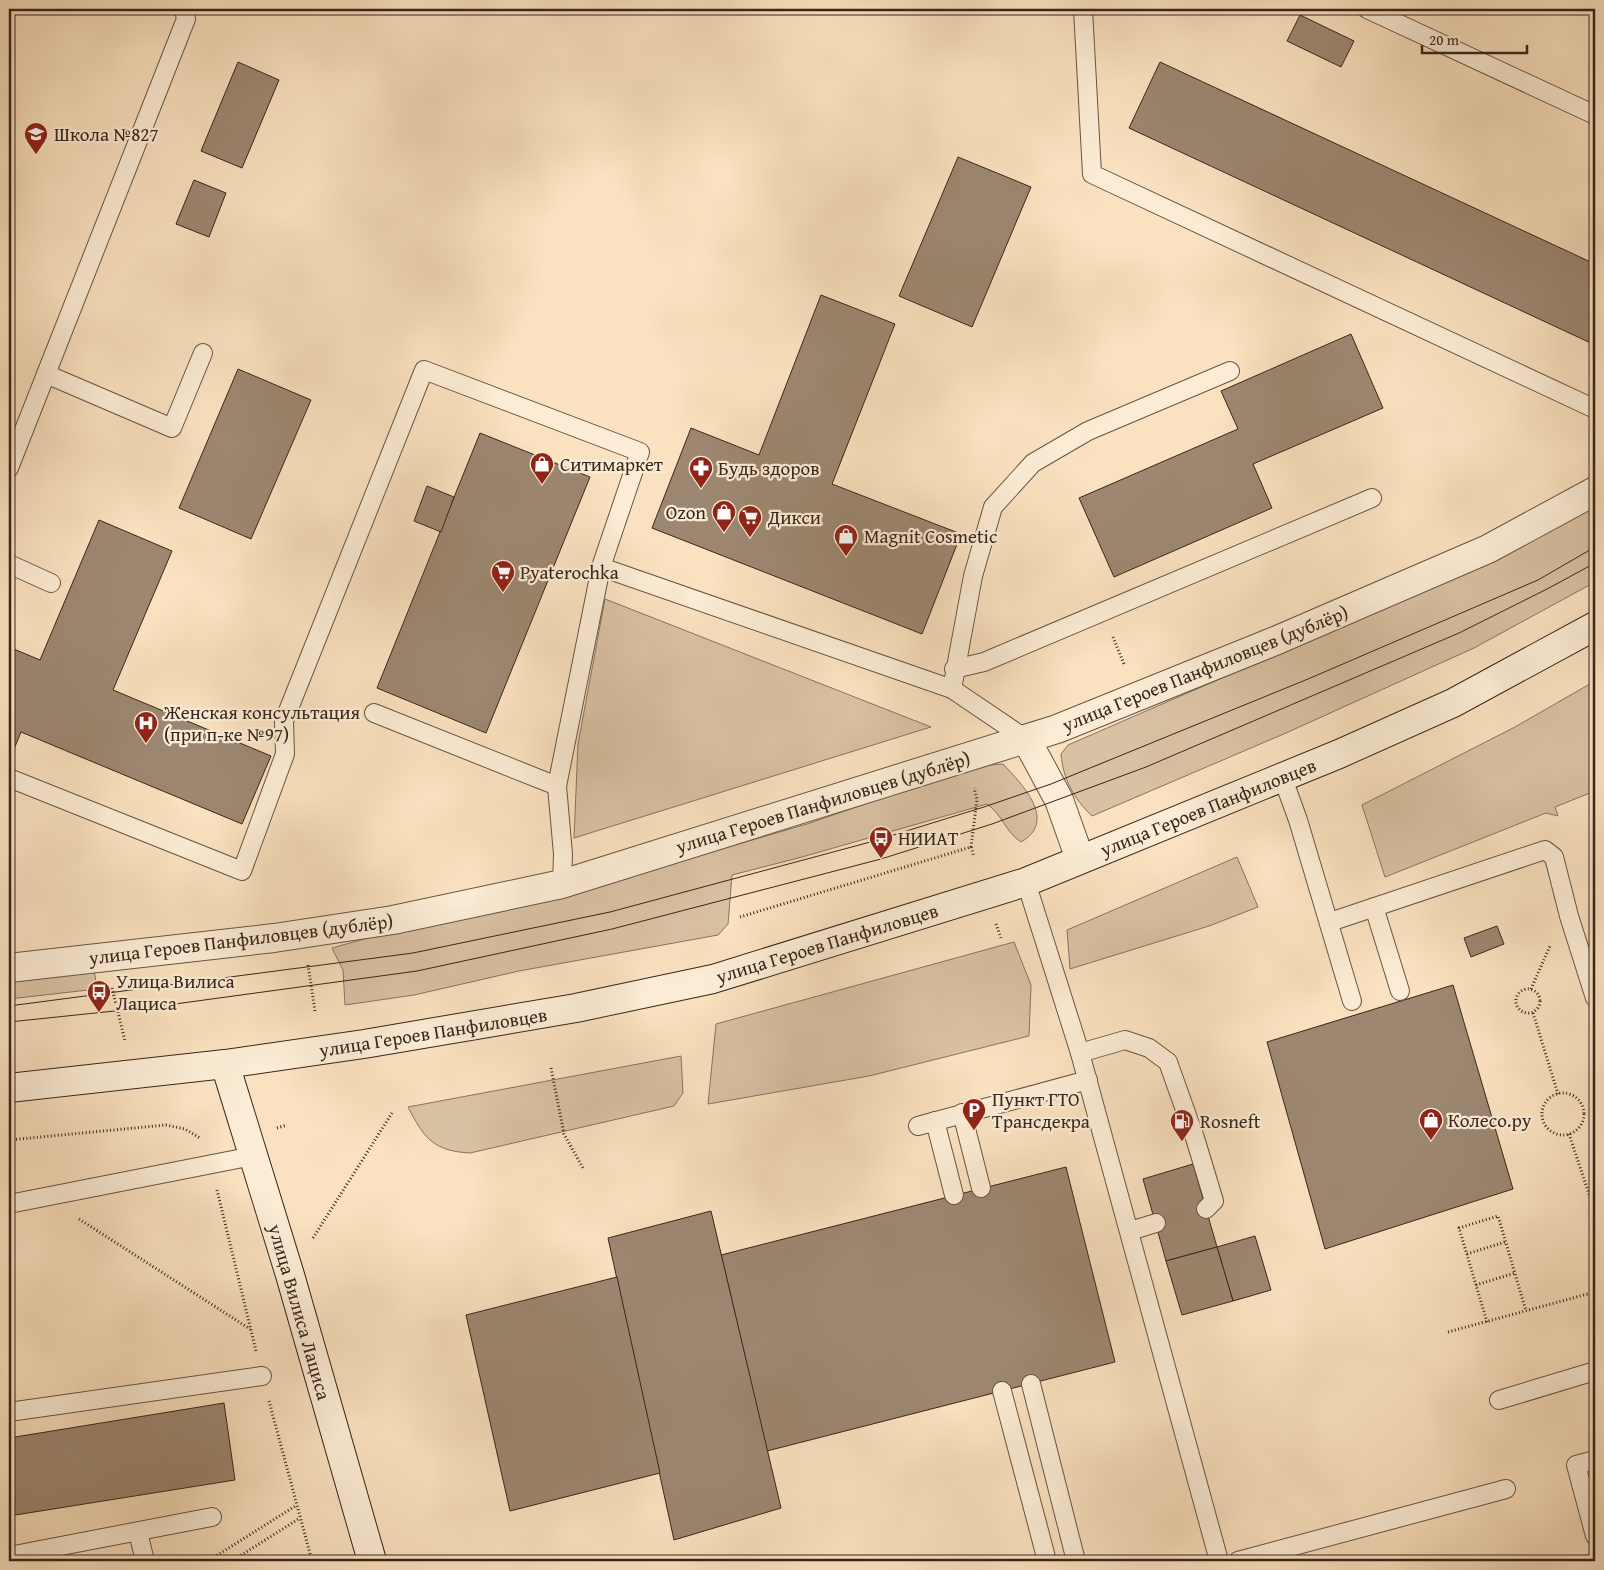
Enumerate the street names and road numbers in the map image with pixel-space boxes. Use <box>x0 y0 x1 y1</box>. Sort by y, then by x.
street label: улица Героев Панфиловцев (дублёр) <box>1057 598 1352 739</box>
street label: улица Героев Панфиловцев (дублёр) <box>671 744 974 860</box>
street label: улица Героев Панфиловцев <box>1095 751 1320 864</box>
street label: улица Героев Панфиловцев <box>712 896 941 990</box>
street label: улица Героев Панфиловцев (дублёр) <box>86 906 395 972</box>
street label: улица Героев Панфиловцев <box>316 1000 549 1064</box>
street label: улица Вилиса Лациса <box>261 1220 338 1403</box>

